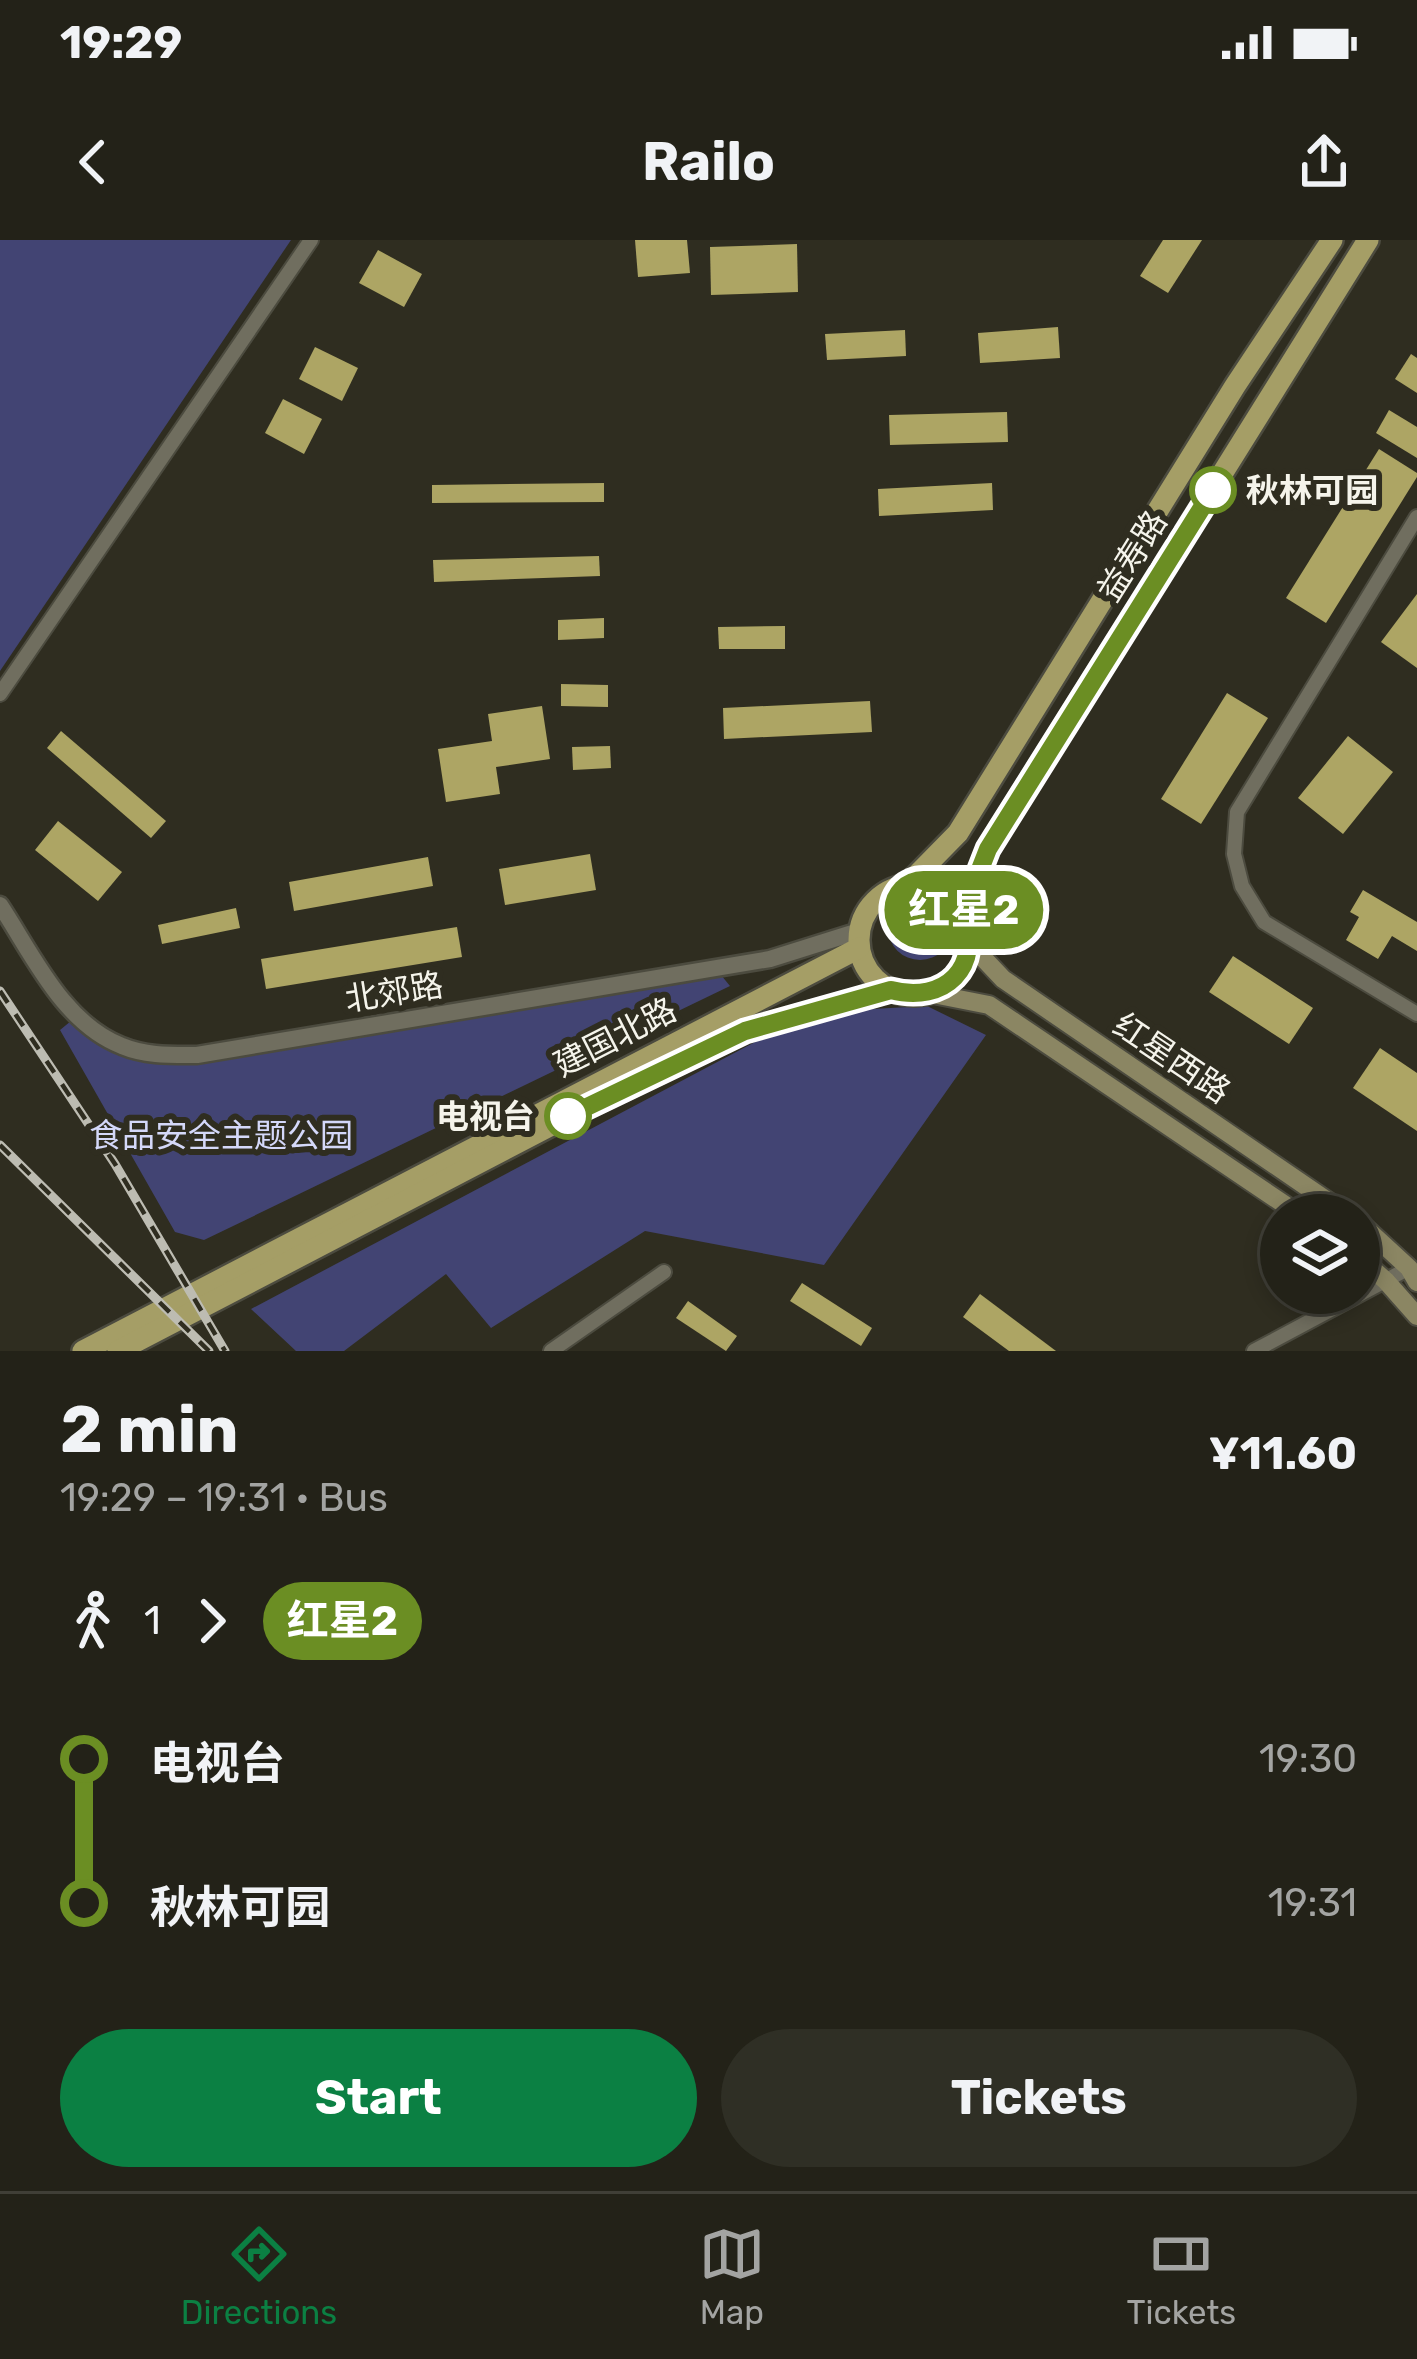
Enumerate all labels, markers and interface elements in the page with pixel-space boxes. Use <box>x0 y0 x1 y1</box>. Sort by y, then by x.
text: 19:29 <box>60 16 182 69</box>
icon: back <box>60 129 126 195</box>
icon: share <box>1291 129 1357 195</box>
text: Railo <box>642 130 775 194</box>
marker: 秋林可园 <box>1191 468 1235 512</box>
place label: 秋林可园 <box>1246 471 1378 510</box>
street label: 益寿路 <box>1089 504 1175 608</box>
line badge: 红星2 <box>895 871 1033 949</box>
text: 红星2 <box>908 885 1020 935</box>
street label: 北郊路 <box>342 965 446 1019</box>
street label: 建国北路 <box>547 990 683 1084</box>
street label: 红星西路 <box>1106 1005 1238 1111</box>
marker: 电视台 <box>546 1094 590 1138</box>
place label: 电视台 <box>436 1097 535 1136</box>
park label: 食品安全主题公园 <box>89 1116 353 1155</box>
map controls <box>1260 1194 1380 1314</box>
button: layers <box>1260 1194 1380 1314</box>
text: 2 min <box>60 1390 239 1469</box>
text: ¥11.60 <box>1209 1427 1357 1480</box>
text: 19:29 – 19:31 · Bus <box>60 1475 388 1521</box>
icon: walk <box>60 1588 126 1654</box>
icon: forward <box>179 1588 245 1654</box>
text: 红星2 <box>287 1596 398 1646</box>
text: 1 <box>144 1598 161 1644</box>
text: 19:30 <box>1259 1736 1357 1782</box>
text: 电视台 <box>150 1737 285 1790</box>
text: 19:31 <box>1268 1880 1357 1926</box>
text: 秋林可园 <box>150 1881 330 1934</box>
button: Start <box>60 2029 697 2167</box>
button: Tickets <box>721 2029 1357 2167</box>
tab: Directions <box>181 2221 337 2332</box>
tab: Map <box>699 2221 765 2332</box>
tab: Tickets <box>1127 2221 1236 2332</box>

